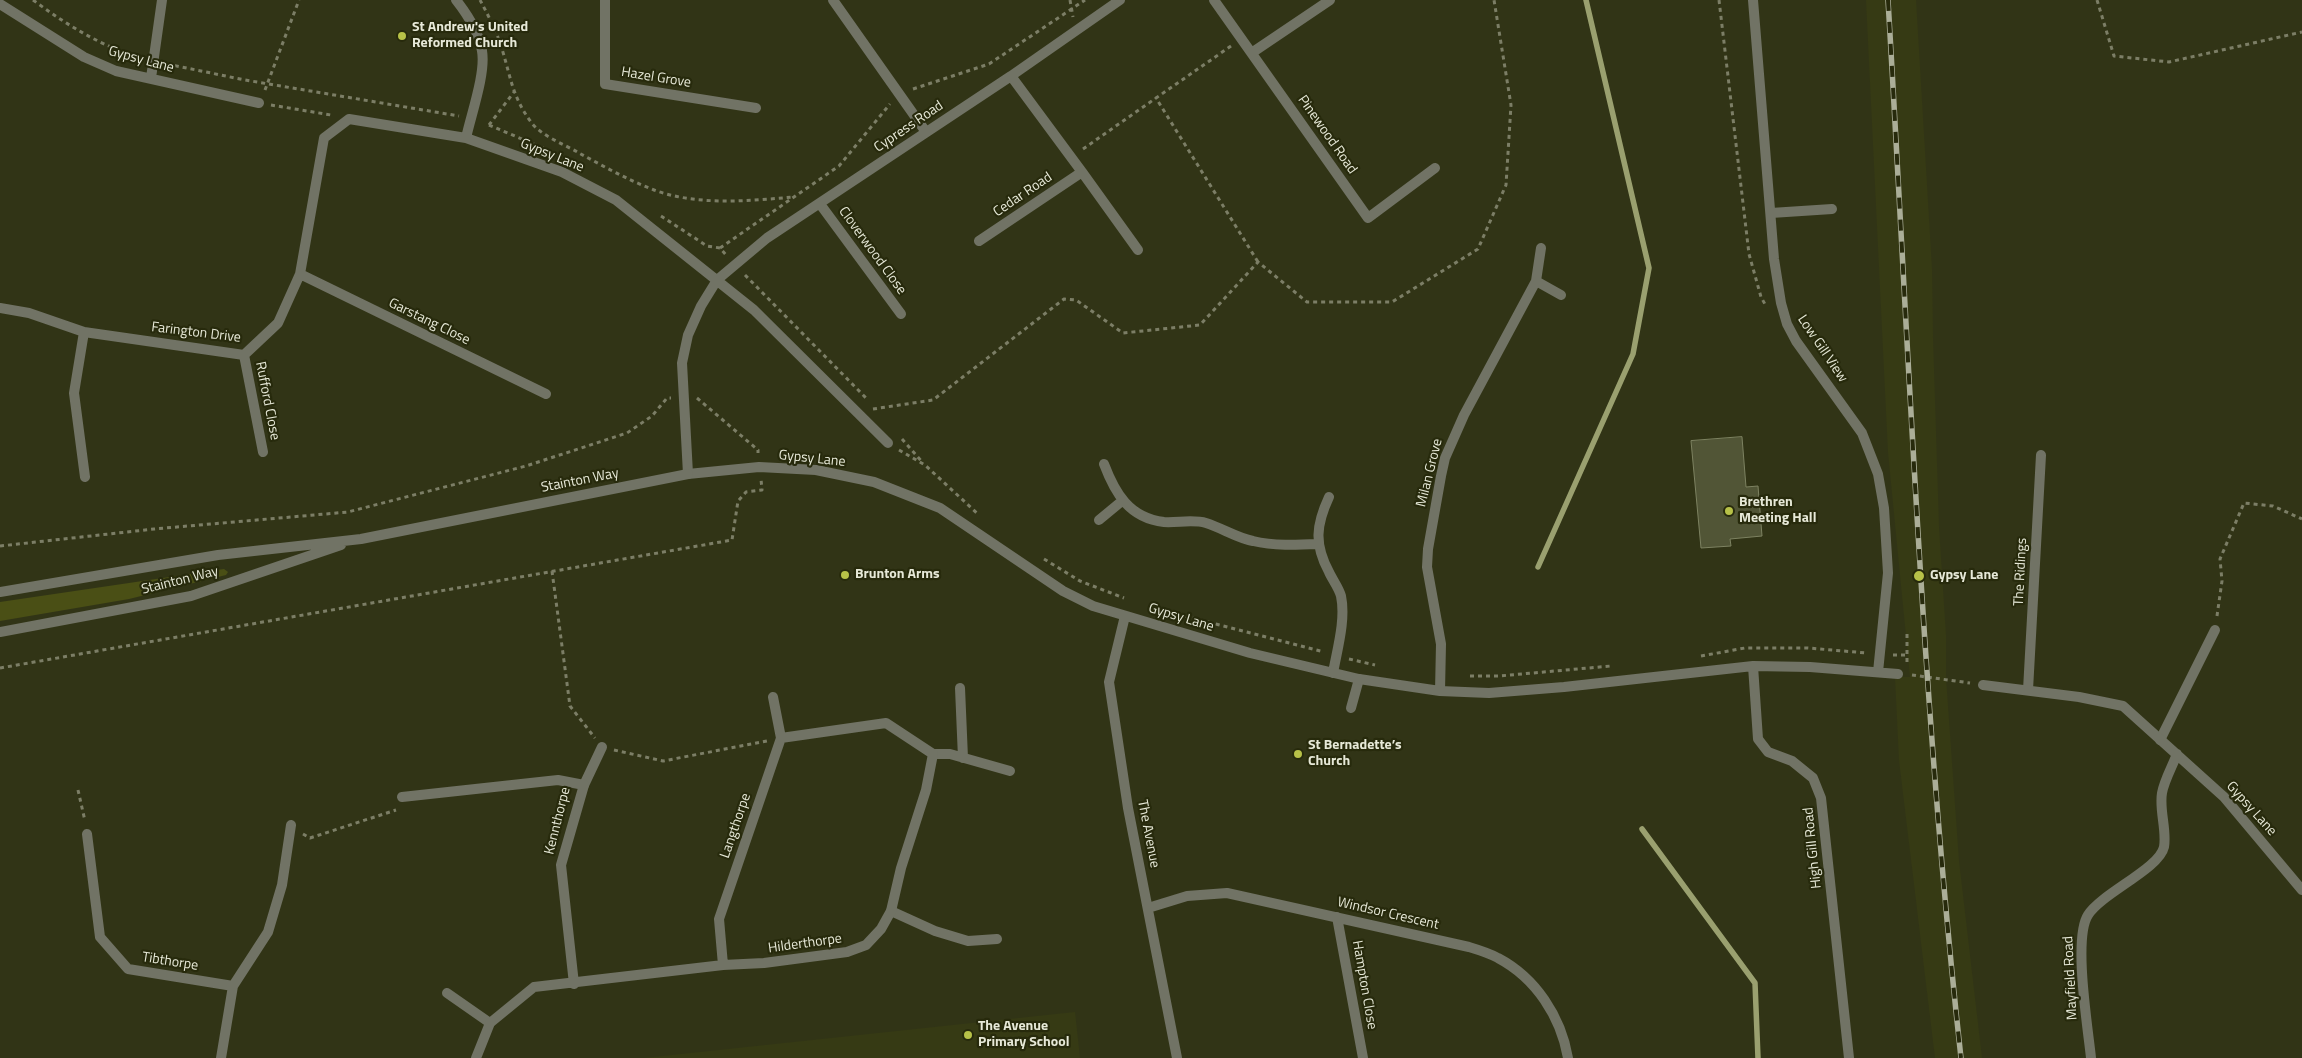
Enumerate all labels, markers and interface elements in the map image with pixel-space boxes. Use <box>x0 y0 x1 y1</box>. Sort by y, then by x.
place label: St Andrew's United Reformed Church <box>412 20 528 52</box>
marker: St Andrew's United Reformed Church <box>396 30 408 42</box>
street label: Gypsy Lane <box>106 43 176 77</box>
street label: Hazel Grove <box>620 64 692 92</box>
street label: Pinewood Road <box>1294 92 1360 178</box>
street label: Cypress Road <box>871 98 947 156</box>
street label: Gypsy Lane <box>518 136 586 176</box>
street label: Cedar Road <box>990 169 1056 221</box>
street label: Cloverwood Close <box>835 204 909 298</box>
street label: Garstang Close <box>386 295 472 349</box>
street label: Low Gill View <box>1793 312 1851 386</box>
street label: Farington Drive <box>150 319 242 347</box>
street label: Rufford Close <box>251 360 283 442</box>
street label: Milan Grove <box>1413 437 1447 509</box>
street label: Gypsy Lane <box>778 447 846 471</box>
street label: Stainton Way <box>540 465 620 497</box>
place label: Brethren Meeting Hall <box>1739 495 1816 528</box>
marker: Brethren Meeting Hall <box>1723 505 1735 517</box>
street label: The Ridings <box>2011 537 2031 607</box>
street label: Stainton Way <box>140 563 220 599</box>
place label: Brunton Arms <box>855 567 940 583</box>
place label: Gypsy Lane <box>1930 568 1998 584</box>
marker: Brunton Arms <box>839 569 851 581</box>
marker: Gypsy Lane <box>1912 569 1926 583</box>
street label: Gypsy Lane <box>1146 600 1216 636</box>
place label: St Bernadette’s Church <box>1308 738 1402 770</box>
marker: St Bernadette’s Church <box>1292 748 1304 760</box>
street label: Gypsy Lane <box>2222 778 2280 840</box>
street label: Kennthorpe <box>542 786 574 856</box>
street label: Langthorpe <box>717 791 755 861</box>
street label: The Avenue <box>1133 799 1163 869</box>
street label: High Gill Road <box>1800 806 1826 890</box>
street label: Windsor Crescent <box>1336 894 1440 934</box>
street label: Hilderthorpe <box>767 931 843 957</box>
street label: Mayfield Road <box>2060 935 2082 1021</box>
street label: Hampton Close <box>1348 939 1380 1031</box>
street label: Tibthorpe <box>141 949 199 975</box>
place label: The Avenue Primary School <box>978 1019 1070 1052</box>
marker: The Avenue Primary School <box>962 1029 974 1041</box>

